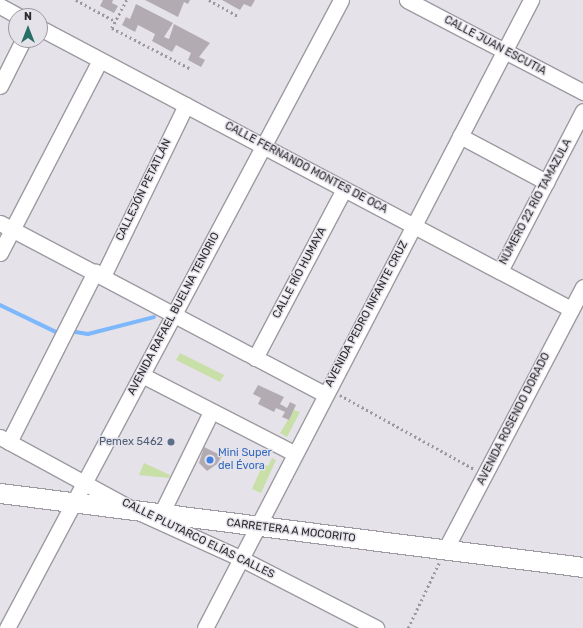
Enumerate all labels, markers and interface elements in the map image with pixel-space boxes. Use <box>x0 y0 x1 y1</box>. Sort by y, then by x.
north arrow <box>8 8 48 48</box>
text: N <box>24 10 32 23</box>
street label: CALLE JUAN ESCUTIA <box>442 13 548 79</box>
street label: CALLE FERNANDO MONTES DE OCA <box>222 119 390 217</box>
street label: CALLEJÓN PETATLÁN <box>114 137 174 243</box>
street label: NÚMERO 22 RÍO TAMAZULA <box>497 137 575 267</box>
street label: CALLE RÍO HUMAYA <box>270 225 330 321</box>
street label: AVENIDA RAFAEL BUELNA TENORIO <box>125 230 223 398</box>
street label: AVENIDA PEDRO INFANTE CRUZ <box>323 239 411 389</box>
street label: AVENIDA ROSENDO DORADO <box>475 351 553 487</box>
place label: Pemex 5462 <box>99 435 163 449</box>
marker: Pemex 5462 <box>166 437 176 447</box>
place label: Mini Super del Évora <box>218 447 272 473</box>
marker: Mini Super del Évora <box>205 455 215 465</box>
street label: CALLE PLUTARCO ELÍAS CALLES <box>120 496 276 582</box>
street label: CARRETERA A MOCORITO <box>225 516 357 546</box>

